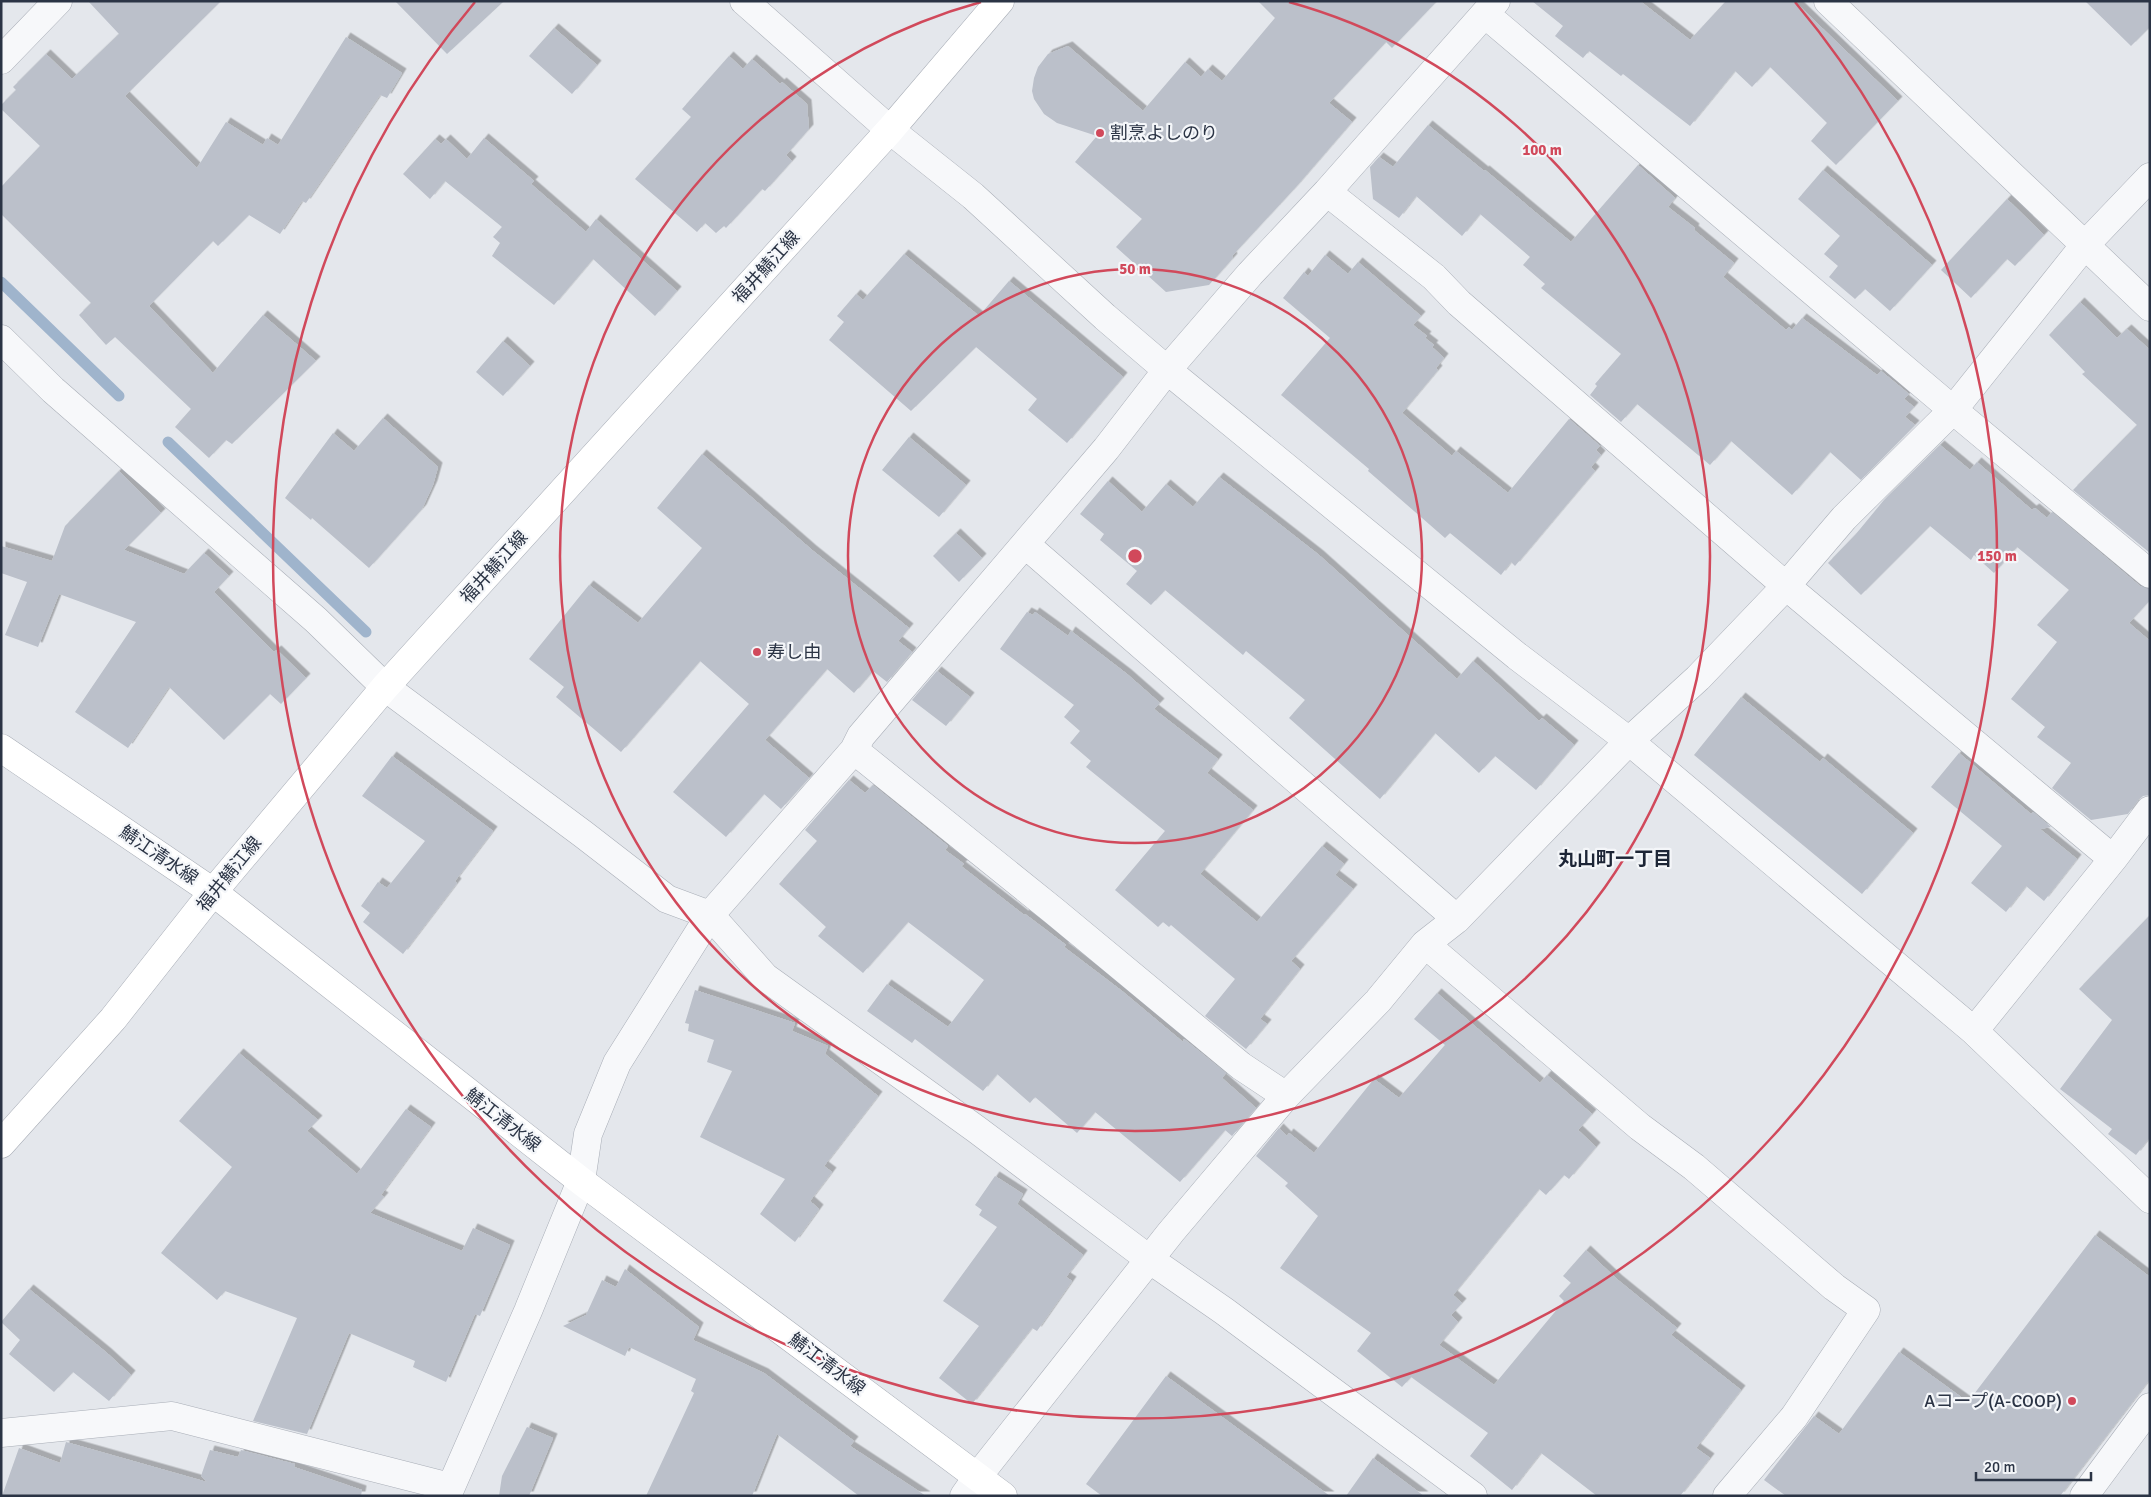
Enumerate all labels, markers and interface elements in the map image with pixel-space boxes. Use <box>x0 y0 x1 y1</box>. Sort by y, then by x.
place label: 割烹よしのり <box>1110 122 1218 144</box>
marker: 割烹よしのり <box>1094 127 1106 139</box>
text: 100 m <box>1522 141 1562 159</box>
street label: 福井鯖江線 <box>728 226 804 308</box>
text: 50 m <box>1119 260 1151 278</box>
street label: 福井鯖江線 <box>456 526 532 608</box>
centre of rings <box>1126 547 1144 565</box>
text: 150 m <box>1977 547 2017 565</box>
place label: 寿し由 <box>767 641 821 663</box>
marker: 寿し由 <box>751 646 763 658</box>
street label: 鯖江清水線 <box>116 821 202 889</box>
street label: 福井鯖江線 <box>192 832 266 916</box>
district label: 丸山町一丁目 <box>1558 847 1672 871</box>
street label: 鯖江清水線 <box>461 1084 545 1156</box>
street label: 鯖江清水線 <box>784 1328 870 1400</box>
place label: Aコープ(A-COOP) <box>1924 1390 2062 1412</box>
marker: Aコープ(A-COOP) <box>2066 1395 2078 1407</box>
scale bar <box>1976 1450 2091 1482</box>
text: 20 m <box>1984 1458 2015 1476</box>

